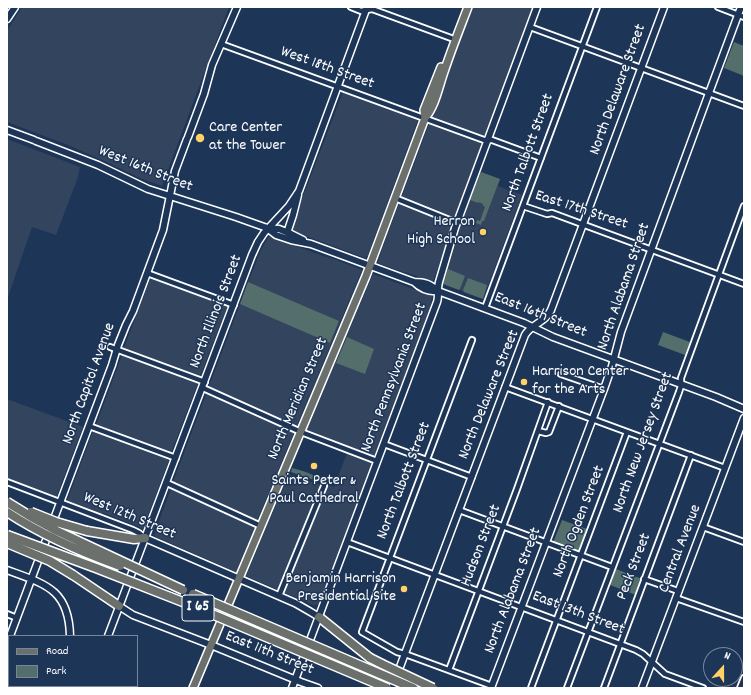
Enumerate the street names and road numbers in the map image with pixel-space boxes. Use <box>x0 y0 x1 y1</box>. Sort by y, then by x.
street label: North Delaware Street <box>586 22 652 158</box>
street label: West 18th Street <box>278 43 376 95</box>
street label: North Talbott Street <box>499 91 559 215</box>
street label: West 16th Street <box>95 142 195 198</box>
street label: East 17th Street <box>532 187 630 235</box>
street label: North Alabama Street <box>594 221 656 353</box>
street label: North Illinois Street <box>187 253 247 371</box>
street label: East 16th Street <box>491 289 589 343</box>
street label: North Pennsylvania Street <box>358 301 432 455</box>
street label: North Capitol Avenue <box>59 321 121 447</box>
street label: North Delaware Street <box>455 328 525 462</box>
street label: North Meridian Street <box>265 335 333 463</box>
street label: North New Jersey Street <box>610 370 678 516</box>
street label: North Talbott Street <box>374 420 436 542</box>
street label: North Ogden Street <box>550 463 610 581</box>
street label: West 12th Street <box>80 489 178 545</box>
street label: Hudson Street <box>458 502 506 590</box>
street label: Central Avenue <box>655 502 707 596</box>
street label: North Alabama Street <box>481 525 547 657</box>
street label: Peck Street <box>614 531 656 603</box>
street label: East 13th Street <box>529 588 627 640</box>
road number: I 65 <box>182 595 214 621</box>
street label: East 11th Street <box>222 628 316 680</box>

